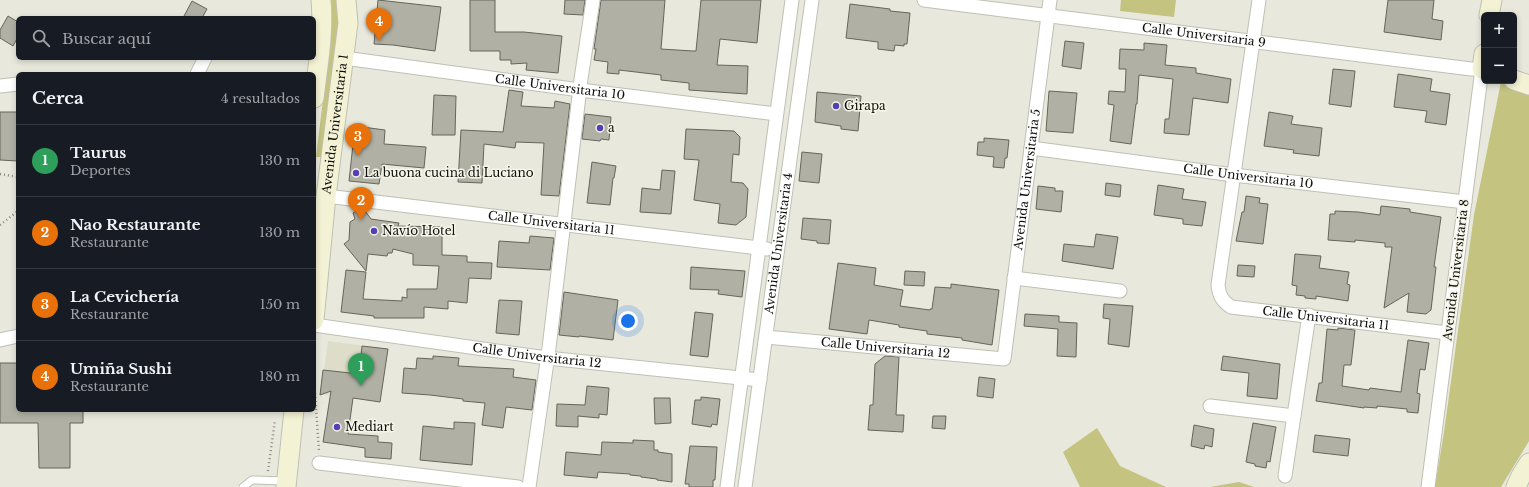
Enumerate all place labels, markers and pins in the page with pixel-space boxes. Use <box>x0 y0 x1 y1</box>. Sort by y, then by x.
pin: 4 <box>366 8 392 41</box>
place label: Girapa <box>844 98 886 113</box>
marker: Girapa <box>831 101 841 111</box>
place label: a <box>608 120 615 135</box>
pin: 3 <box>345 123 371 156</box>
marker: a <box>595 123 605 133</box>
place label: La buona cucina di Luciano <box>364 165 534 180</box>
marker: La buona cucina di Luciano <box>351 168 361 178</box>
pin: 2 <box>348 187 374 220</box>
place label: Navío Hotel <box>382 223 456 238</box>
marker: Navío Hotel <box>369 226 379 236</box>
pin: 1 <box>348 353 374 386</box>
place label: Mediart <box>345 419 394 434</box>
marker: Mediart <box>332 422 342 432</box>

